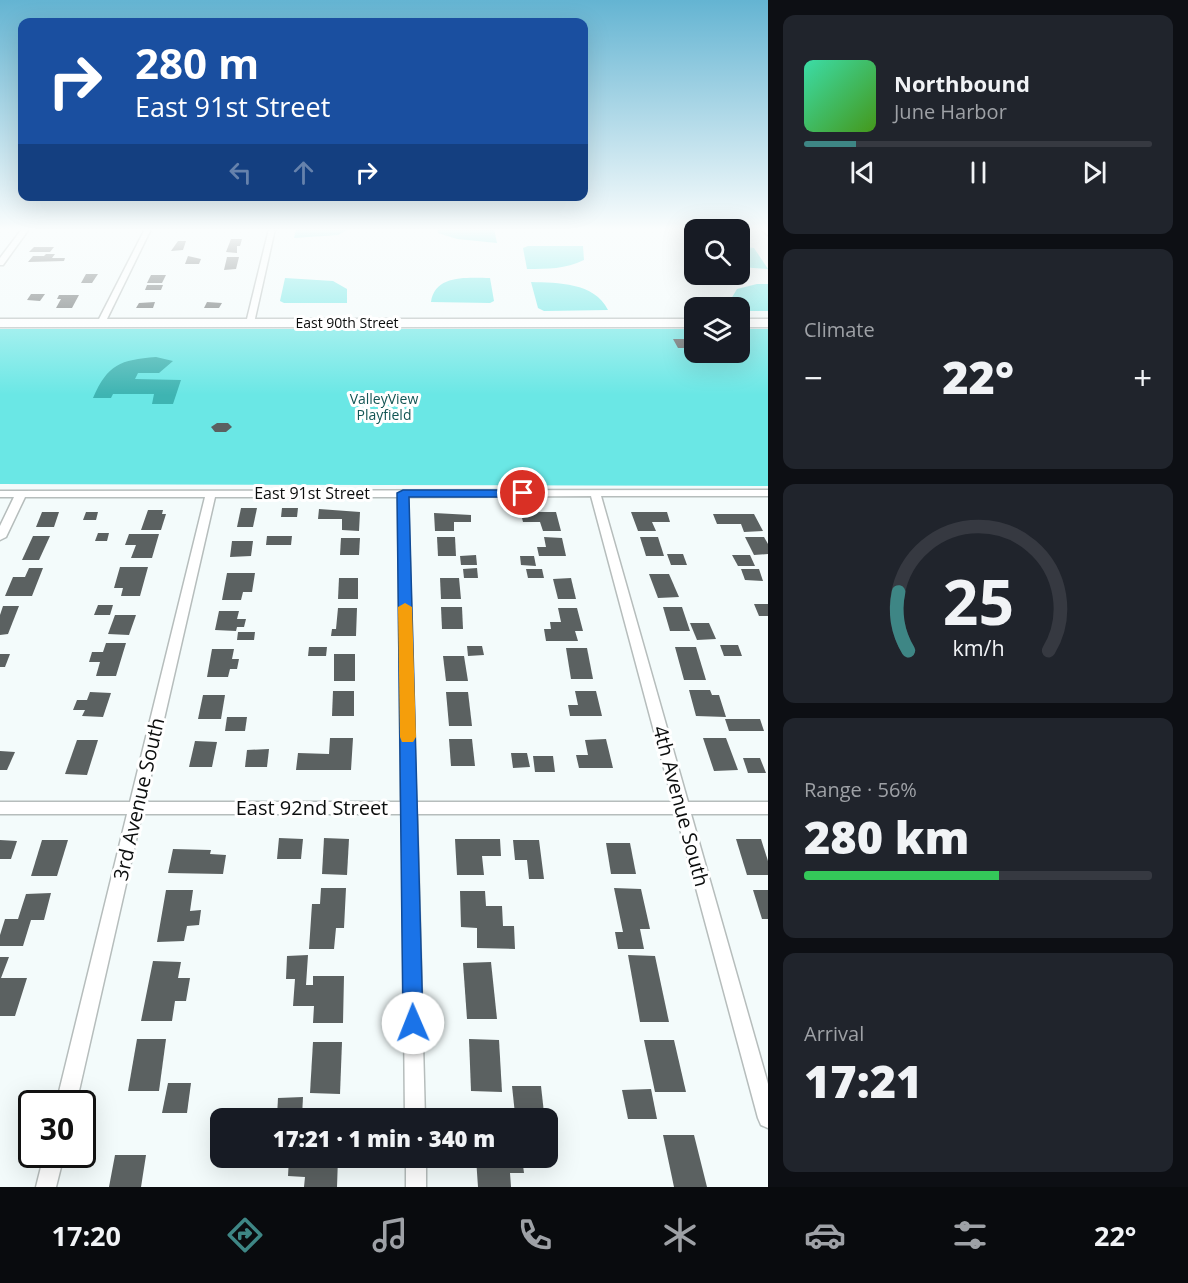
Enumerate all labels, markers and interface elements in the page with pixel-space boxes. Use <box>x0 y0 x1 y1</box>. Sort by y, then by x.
text: 280 m <box>135 34 259 91</box>
icon: right <box>36 42 114 120</box>
text: Northbound <box>894 68 1030 98</box>
text: East 91st Street <box>135 88 330 125</box>
text: June Harbor <box>894 98 1007 125</box>
icon: left <box>224 156 257 189</box>
icon: ahead <box>287 156 320 189</box>
icon: right <box>350 156 383 189</box>
icon: previous <box>846 156 879 189</box>
icon: pause <box>962 156 995 189</box>
icon: next <box>1078 156 1111 189</box>
map controls <box>684 219 750 363</box>
button: search <box>684 219 750 285</box>
button: layers <box>684 297 750 363</box>
street label: East 90th Street <box>295 313 399 332</box>
text: Climate <box>804 316 875 343</box>
text: 22° <box>942 346 1014 407</box>
text: − <box>804 355 823 400</box>
text: + <box>1133 355 1152 400</box>
park label: ValleyView Playfield <box>350 389 418 424</box>
pin <box>497 467 548 518</box>
icon: arrive <box>506 476 539 509</box>
street label: East 91st Street <box>254 482 370 504</box>
text: 25 <box>942 558 1014 643</box>
text: km/h <box>952 633 1004 662</box>
street label: 3rd Avenue South <box>107 715 170 883</box>
street label: 4th Avenue South <box>647 722 716 889</box>
text: Range · 56% <box>804 776 917 803</box>
street label: East 92nd Street <box>236 794 388 821</box>
text: 280 km <box>804 806 969 867</box>
position arrow <box>381 991 445 1055</box>
text: Arrival <box>804 1020 864 1047</box>
text: 17:21 <box>804 1050 922 1111</box>
speed limit sign: 30 <box>18 1090 96 1168</box>
text: 17:21 · 1 min · 340 m <box>273 1123 495 1153</box>
icon: directions <box>224 1214 266 1256</box>
icon: music <box>369 1214 411 1256</box>
icon: phone <box>514 1214 556 1256</box>
icon: climate <box>659 1214 701 1256</box>
icon: car <box>804 1214 846 1256</box>
icon: filters <box>949 1214 991 1256</box>
text: 17:20 <box>52 1217 121 1254</box>
text: 22° <box>1094 1217 1136 1254</box>

